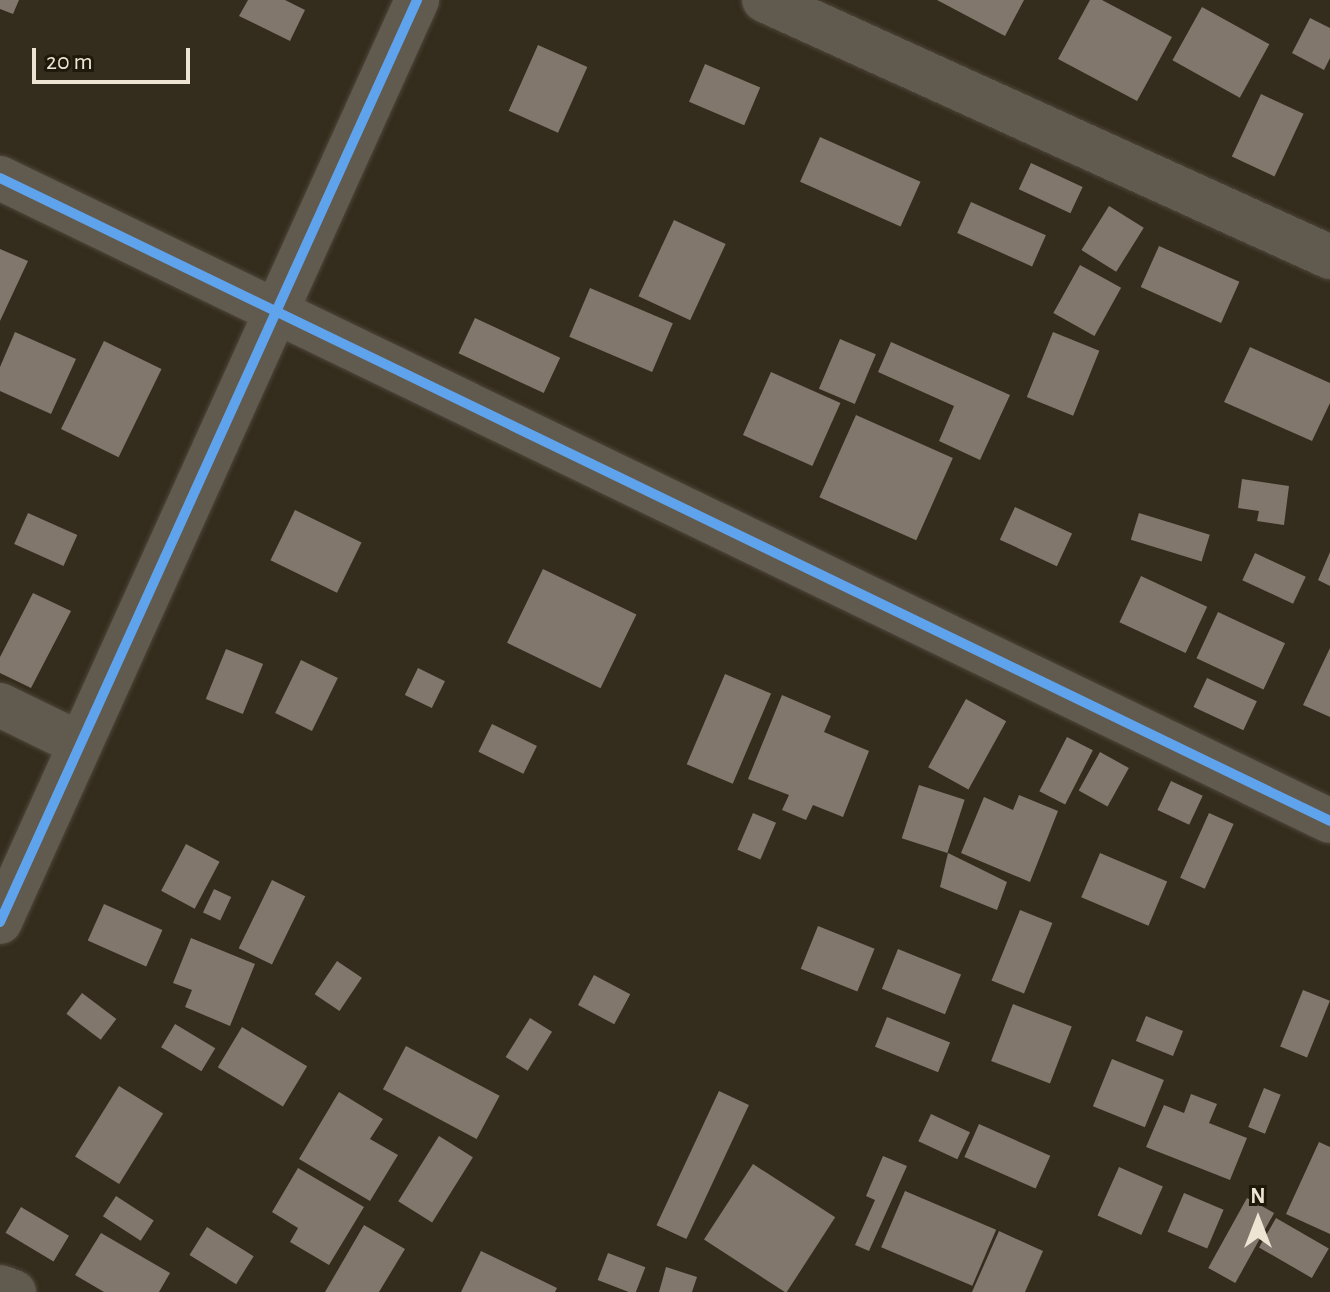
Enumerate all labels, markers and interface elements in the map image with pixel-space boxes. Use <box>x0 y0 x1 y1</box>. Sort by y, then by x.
scale bar <box>36 32 194 82</box>
text: 20 m <box>46 50 93 74</box>
north arrow <box>1218 1180 1298 1260</box>
text: N <box>1250 1185 1266 1207</box>

